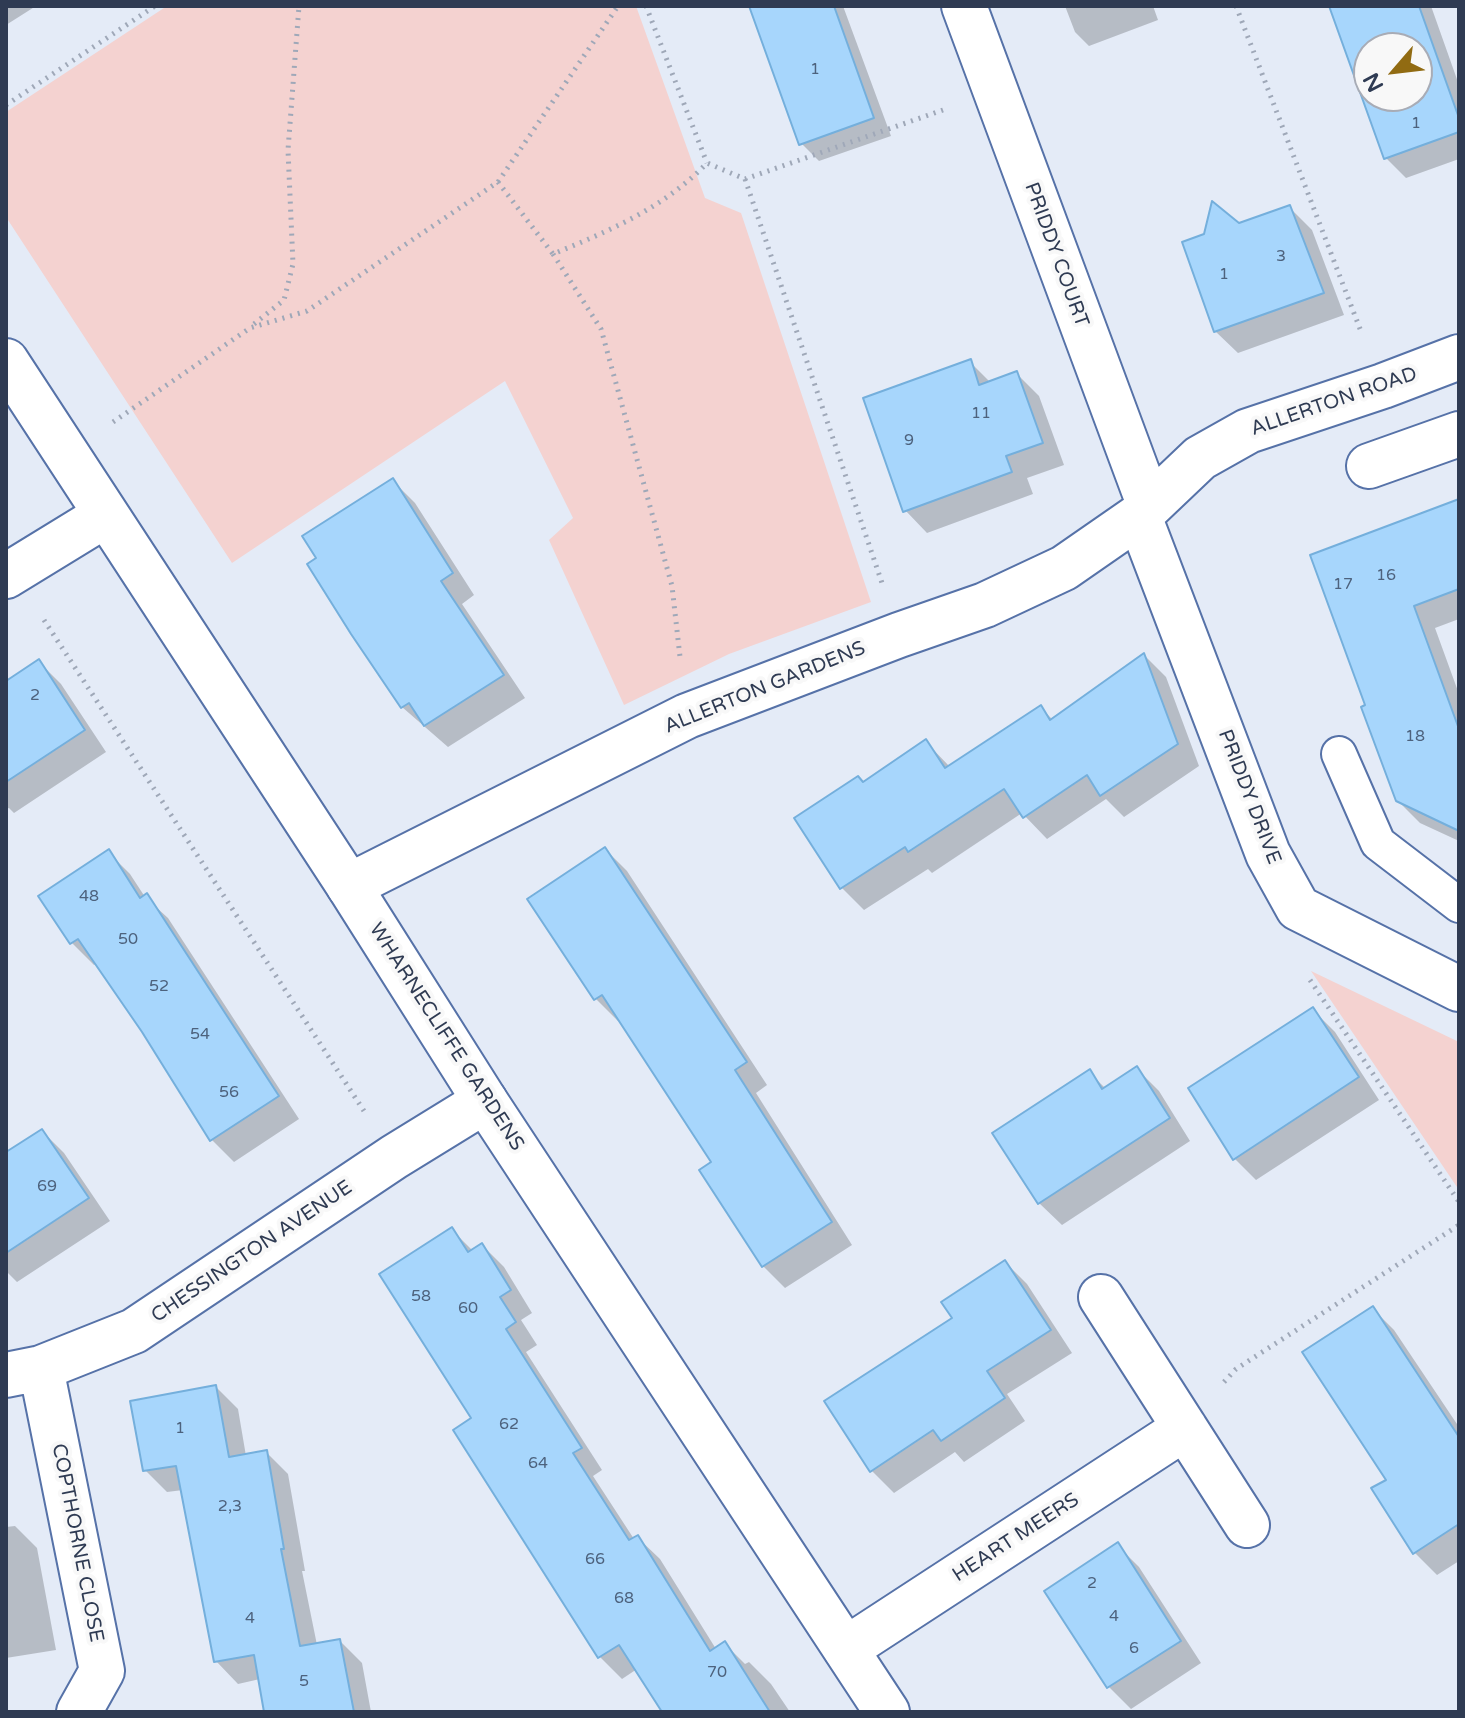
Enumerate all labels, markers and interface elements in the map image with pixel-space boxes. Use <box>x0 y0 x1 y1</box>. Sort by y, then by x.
north arrow <box>1353 32 1433 112</box>
house number: 1 <box>810 60 820 80</box>
text: N <box>1358 68 1389 96</box>
house number: 1 <box>1411 114 1421 134</box>
street label: PRIDDY COURT <box>1019 179 1093 331</box>
house number: 3 <box>1276 247 1286 267</box>
house number: 1 <box>1219 265 1229 285</box>
street label: ALLERTON ROAD <box>1248 362 1420 442</box>
house number: 11 <box>971 404 991 424</box>
house number: 9 <box>904 431 914 451</box>
house number: 16 <box>1376 566 1396 586</box>
house number: 17 <box>1333 575 1353 595</box>
street label: ALLERTON GARDENS <box>661 637 869 739</box>
house number: 2 <box>30 686 40 706</box>
street label: PRIDDY DRIVE <box>1212 726 1286 868</box>
house number: 18 <box>1405 727 1425 747</box>
house number: 48 <box>79 887 99 907</box>
street label: WHARNECLIFFE GARDENS <box>363 918 529 1156</box>
house number: 50 <box>118 930 138 950</box>
house number: 52 <box>149 977 169 997</box>
house number: 54 <box>190 1025 210 1045</box>
house number: 56 <box>219 1083 239 1103</box>
street label: CHESSINGTON AVENUE <box>147 1176 357 1328</box>
house number: 69 <box>37 1177 57 1197</box>
house number: 58 <box>411 1287 431 1307</box>
house number: 60 <box>458 1299 478 1319</box>
house number: 62 <box>499 1415 519 1435</box>
house number: 1 <box>175 1419 185 1439</box>
street label: COPTHORNE CLOSE <box>46 1442 108 1644</box>
house number: 64 <box>528 1454 548 1474</box>
street label: HEART MEERS <box>948 1488 1084 1588</box>
house number: 2,3 <box>218 1497 242 1517</box>
house number: 66 <box>585 1550 605 1570</box>
house number: 2 <box>1087 1574 1097 1594</box>
house number: 68 <box>614 1589 634 1609</box>
house number: 4 <box>1109 1607 1119 1627</box>
house number: 4 <box>245 1609 255 1629</box>
house number: 6 <box>1129 1639 1139 1659</box>
house number: 70 <box>707 1663 727 1683</box>
house number: 5 <box>299 1672 309 1692</box>

